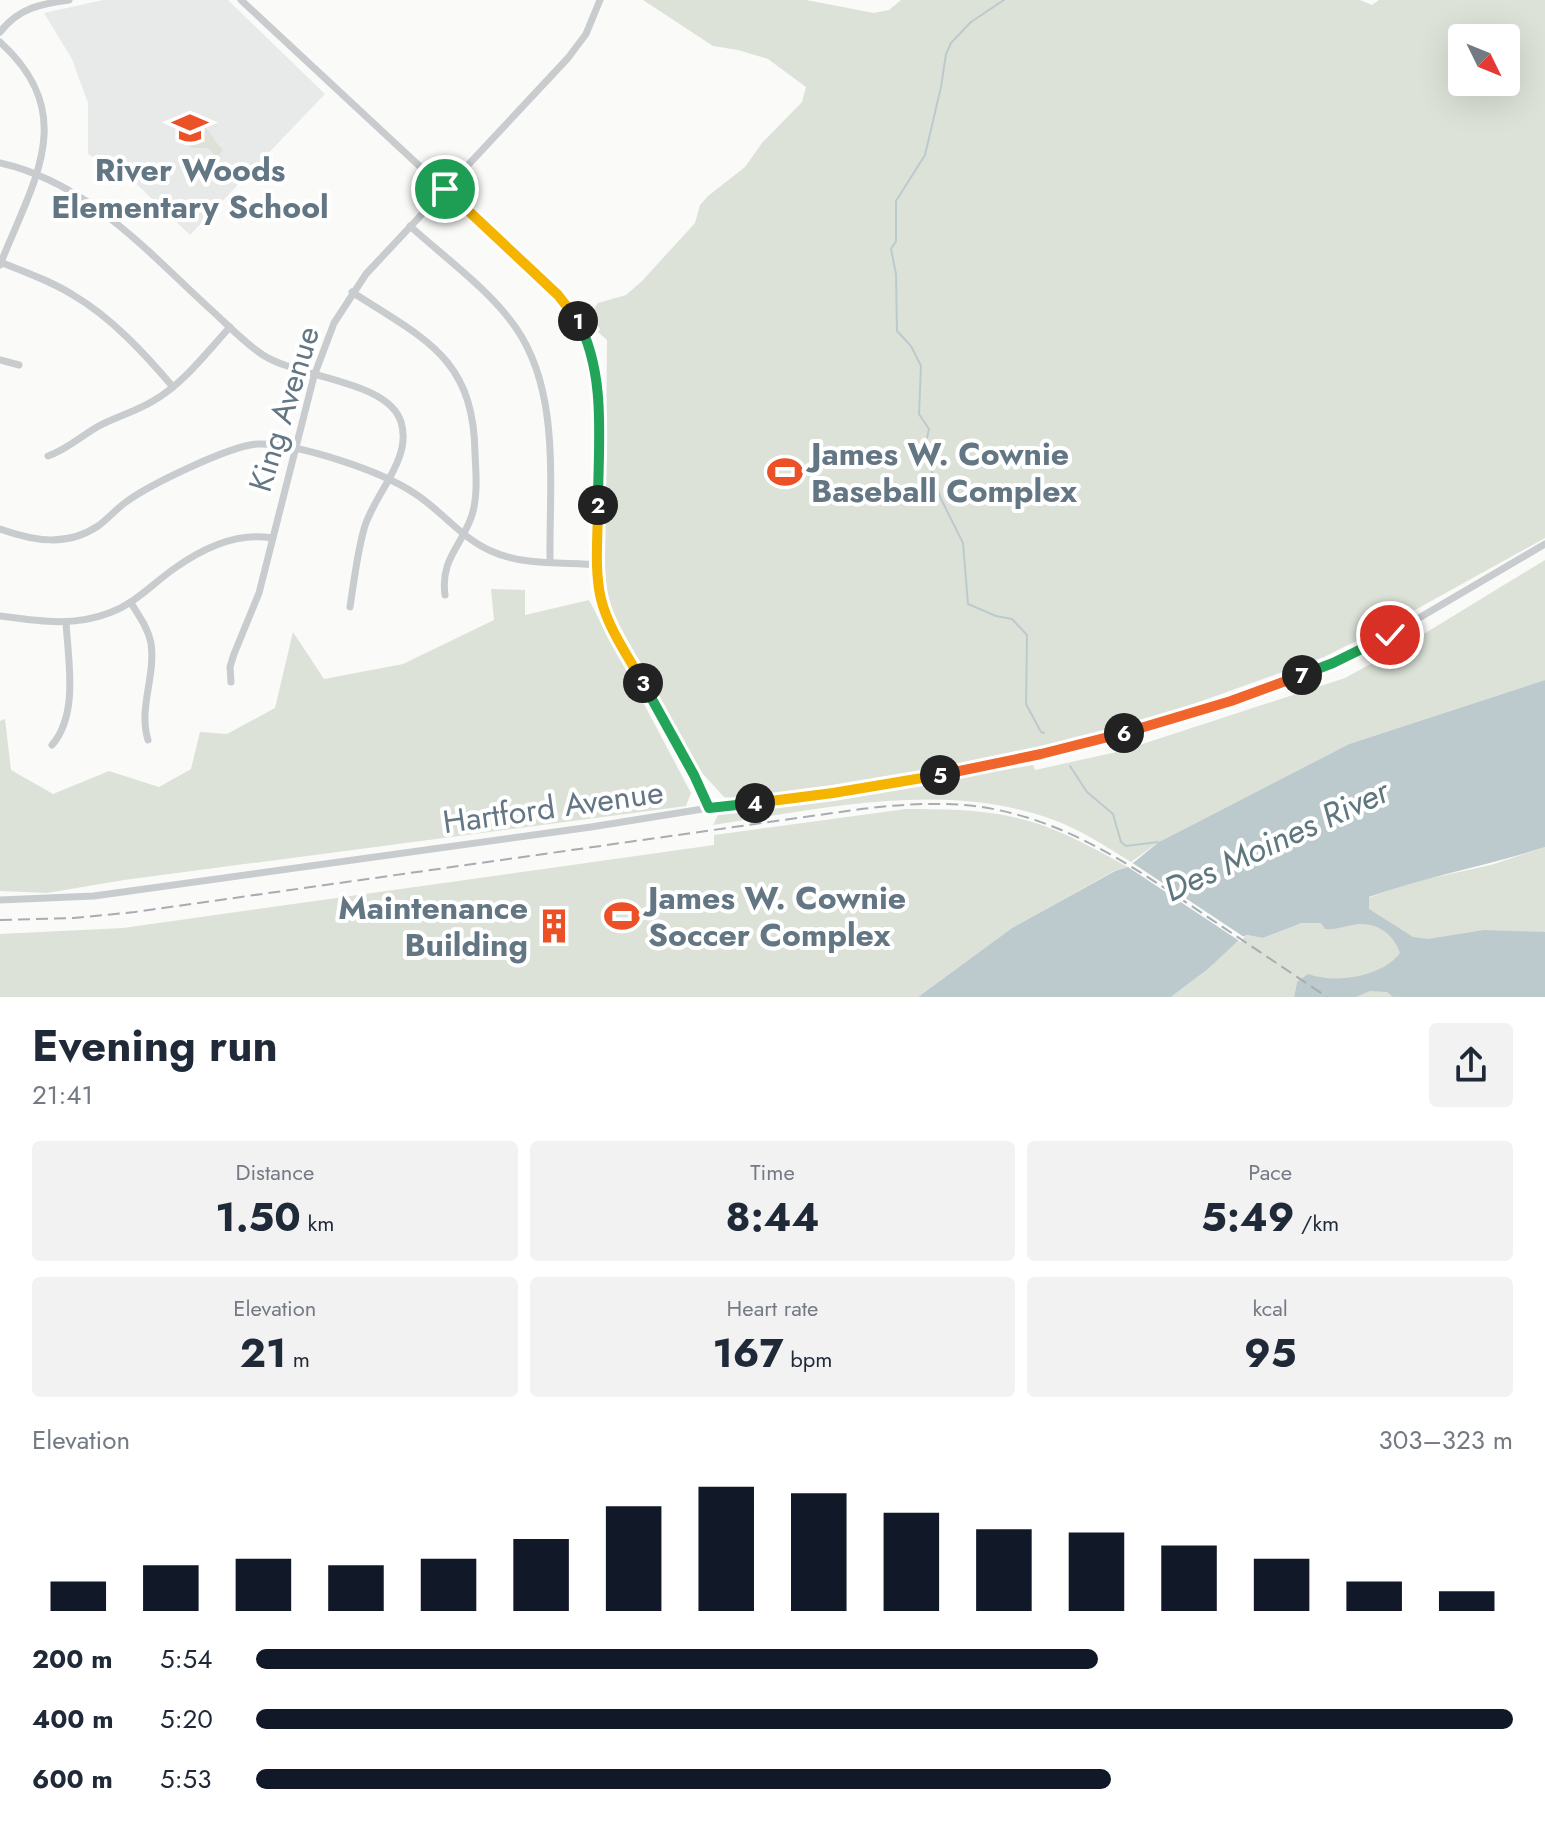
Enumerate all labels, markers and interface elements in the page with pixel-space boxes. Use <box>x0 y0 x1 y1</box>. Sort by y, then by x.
north arrow <box>1448 24 1520 96</box>
map controls <box>1448 24 1520 96</box>
school or university icon: River Woods Elementary School <box>171 109 209 147</box>
place label: River Woods Elementary School <box>51 147 329 230</box>
pin <box>411 155 479 223</box>
icon: arrive <box>423 167 467 211</box>
pin: 1 <box>558 301 598 341</box>
text: 1 <box>572 305 584 337</box>
street label: King Avenue <box>237 321 331 497</box>
place label: James W. Cownie Baseball Complex <box>805 431 1078 514</box>
sports icon: James W. Cownie Baseball Complex <box>766 453 804 491</box>
pin: 2 <box>578 485 618 525</box>
text: 2 <box>591 489 605 521</box>
pin <box>1356 601 1424 669</box>
icon: check <box>1368 613 1412 657</box>
pin: 7 <box>1282 655 1322 695</box>
text: 7 <box>1295 659 1309 691</box>
pin: 3 <box>623 663 663 703</box>
text: 3 <box>636 667 650 699</box>
pin: 6 <box>1104 713 1144 753</box>
text: 6 <box>1117 717 1131 749</box>
pin: 5 <box>920 755 960 795</box>
text: 5 <box>933 759 947 791</box>
water label: Des Moines River <box>1156 766 1398 914</box>
street label: Hartford Avenue <box>440 769 666 845</box>
pin: 4 <box>735 783 775 823</box>
text: 4 <box>747 787 763 819</box>
place label: James W. Cownie Soccer Complex <box>642 875 906 958</box>
place label: Maintenance Building <box>338 885 528 968</box>
sports icon: James W. Cownie Soccer Complex <box>603 897 641 935</box>
building icon: Maintenance Building <box>535 907 573 945</box>
text: Evening run <box>32 1014 278 1078</box>
button: share <box>1429 1023 1513 1107</box>
text: 21:41 <box>32 1076 93 1114</box>
text: Distance <box>235 1156 314 1188</box>
text: Time <box>750 1156 795 1188</box>
text: Pace <box>1248 1156 1292 1188</box>
text: 1.50 <box>215 1188 301 1246</box>
text: 8:44 <box>726 1188 819 1246</box>
text: 5:49 <box>1201 1188 1294 1246</box>
text: km <box>301 1207 334 1239</box>
text: /km <box>1294 1207 1339 1239</box>
text: Elevation <box>233 1292 316 1324</box>
text: Heart rate <box>727 1292 818 1324</box>
text: kcal <box>1252 1292 1288 1324</box>
text: 21 <box>240 1324 286 1382</box>
text: 167 <box>712 1324 784 1382</box>
text: 95 <box>1244 1324 1296 1382</box>
text: m <box>286 1343 310 1375</box>
text: bpm <box>784 1343 833 1375</box>
text: Elevation <box>32 1421 130 1459</box>
text: 303–323 m <box>1379 1421 1513 1459</box>
text: 200 m <box>32 1640 113 1678</box>
text: 5:54 <box>160 1640 212 1678</box>
text: 400 m <box>32 1700 114 1738</box>
text: 5:20 <box>160 1700 213 1738</box>
text: 600 m <box>32 1760 113 1798</box>
text: 5:53 <box>160 1760 211 1798</box>

